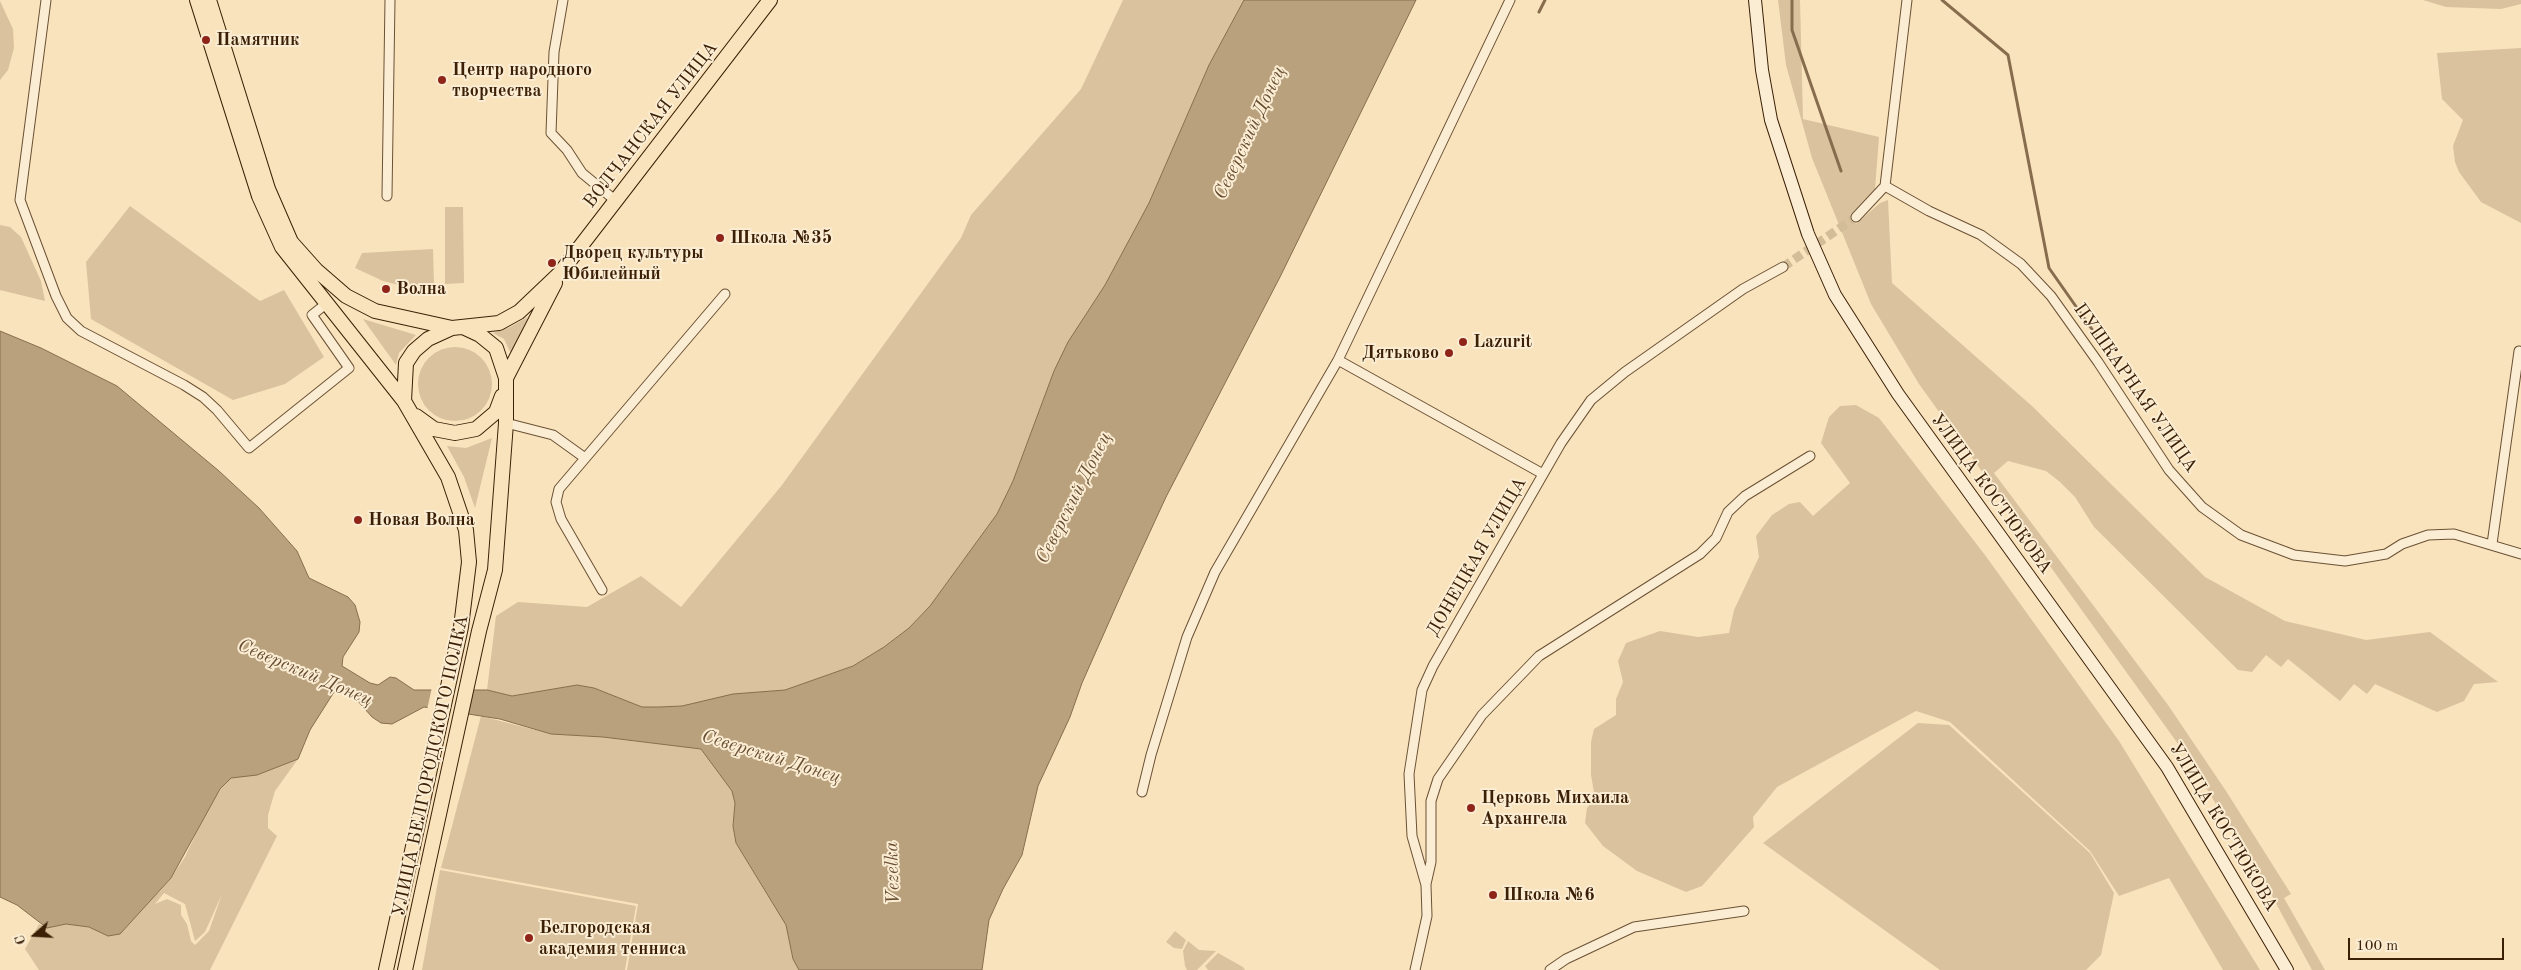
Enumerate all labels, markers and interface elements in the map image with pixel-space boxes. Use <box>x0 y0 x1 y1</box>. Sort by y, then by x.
place label: Памятник <box>216 29 300 51</box>
marker: Памятник <box>200 34 212 46</box>
street label: ВОЛЧАНСКАЯ УЛИЦА <box>579 38 723 212</box>
place label: Центр народного творчества <box>452 59 592 102</box>
water label: Северский Донец <box>1209 63 1291 203</box>
marker: Центр народного творчества <box>436 74 448 86</box>
place label: Школа №35 <box>730 227 832 249</box>
marker: Школа №35 <box>714 232 726 244</box>
place label: Дворец культуры Юбилейный <box>562 242 704 284</box>
marker: Дворец культуры Юбилейный <box>546 257 558 269</box>
place label: Волна <box>396 278 446 300</box>
marker: Волна <box>380 283 392 295</box>
street label: ПУШКАРНАЯ УЛИЦА <box>2068 299 2202 477</box>
place label: Lazurit <box>1473 331 1532 353</box>
marker: Lazurit <box>1457 336 1469 348</box>
place label: Дятьково <box>1362 342 1439 364</box>
marker: Дятьково <box>1443 347 1455 359</box>
street label: УЛИЦА КОСТЮКОВА <box>1925 410 2057 578</box>
water label: Северский Донец <box>1031 428 1117 568</box>
street label: ДОНЕЦКАЯ УЛИЦА <box>1423 474 1531 640</box>
place label: Новая Волна <box>368 509 475 531</box>
marker: Новая Волна <box>352 514 364 526</box>
street label: УЛИЦА БЕЛГОРОДСКОГО ПОЛКА <box>388 613 474 919</box>
water label: Северский Донец <box>234 634 376 712</box>
water label: Северский Донец <box>699 725 843 789</box>
street label: УЛИЦА КОСТЮКОВА <box>2164 739 2282 915</box>
place label: Церковь Михаила Архангела <box>1481 787 1629 830</box>
marker: Церковь Михаила Архангела <box>1465 802 1477 814</box>
water label: Vezelka <box>881 841 905 905</box>
place label: Школа №6 <box>1503 884 1595 906</box>
marker: Школа №6 <box>1487 889 1499 901</box>
north arrow <box>10 910 60 960</box>
place label: Белгородская академия тенниса <box>539 917 687 960</box>
scale bar <box>2351 928 2507 960</box>
marker: Белгородская академия тенниса <box>523 932 535 944</box>
text: С <box>13 933 29 947</box>
text: 100 m <box>2356 939 2398 954</box>

